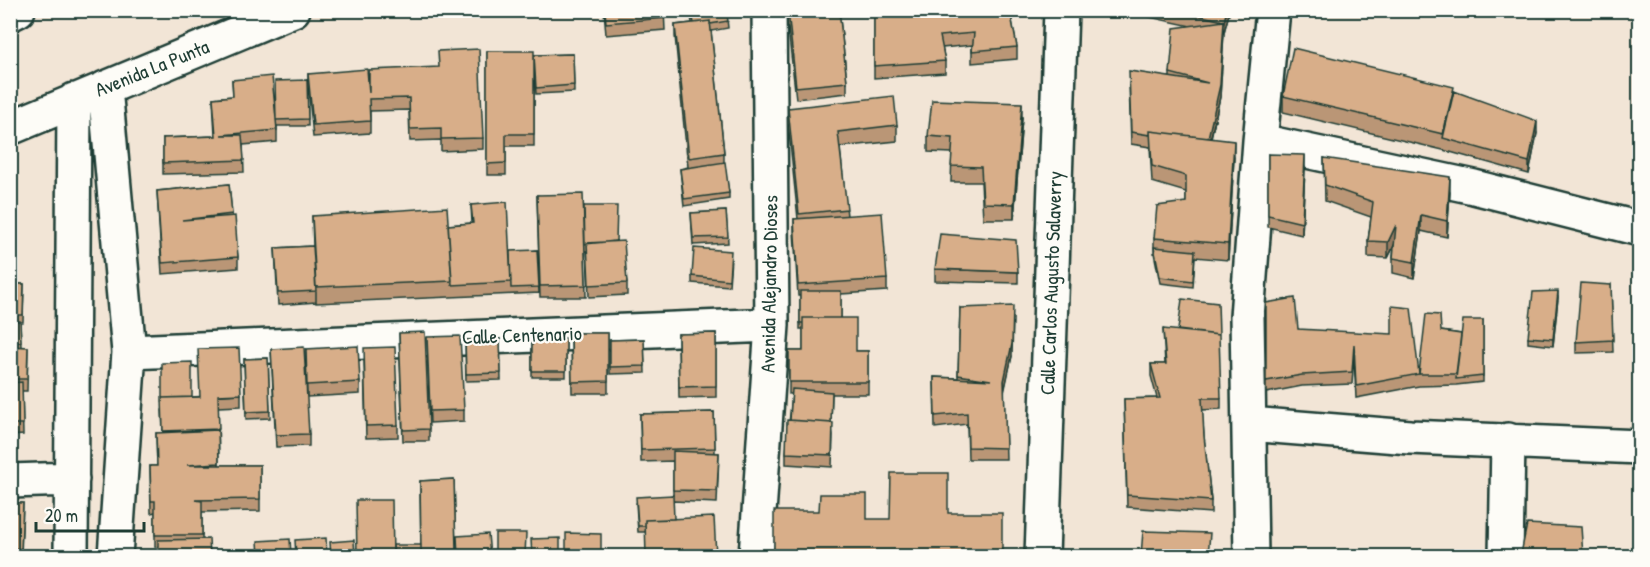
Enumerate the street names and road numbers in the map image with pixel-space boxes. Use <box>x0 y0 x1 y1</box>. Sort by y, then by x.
street label: Avenida La Punta <box>91 32 213 103</box>
street label: Calle Carlos Augusto Salaverry <box>1033 171 1068 395</box>
street label: Avenida Alejandro Dioses <box>753 195 784 373</box>
street label: Calle Centenario <box>462 319 582 350</box>

